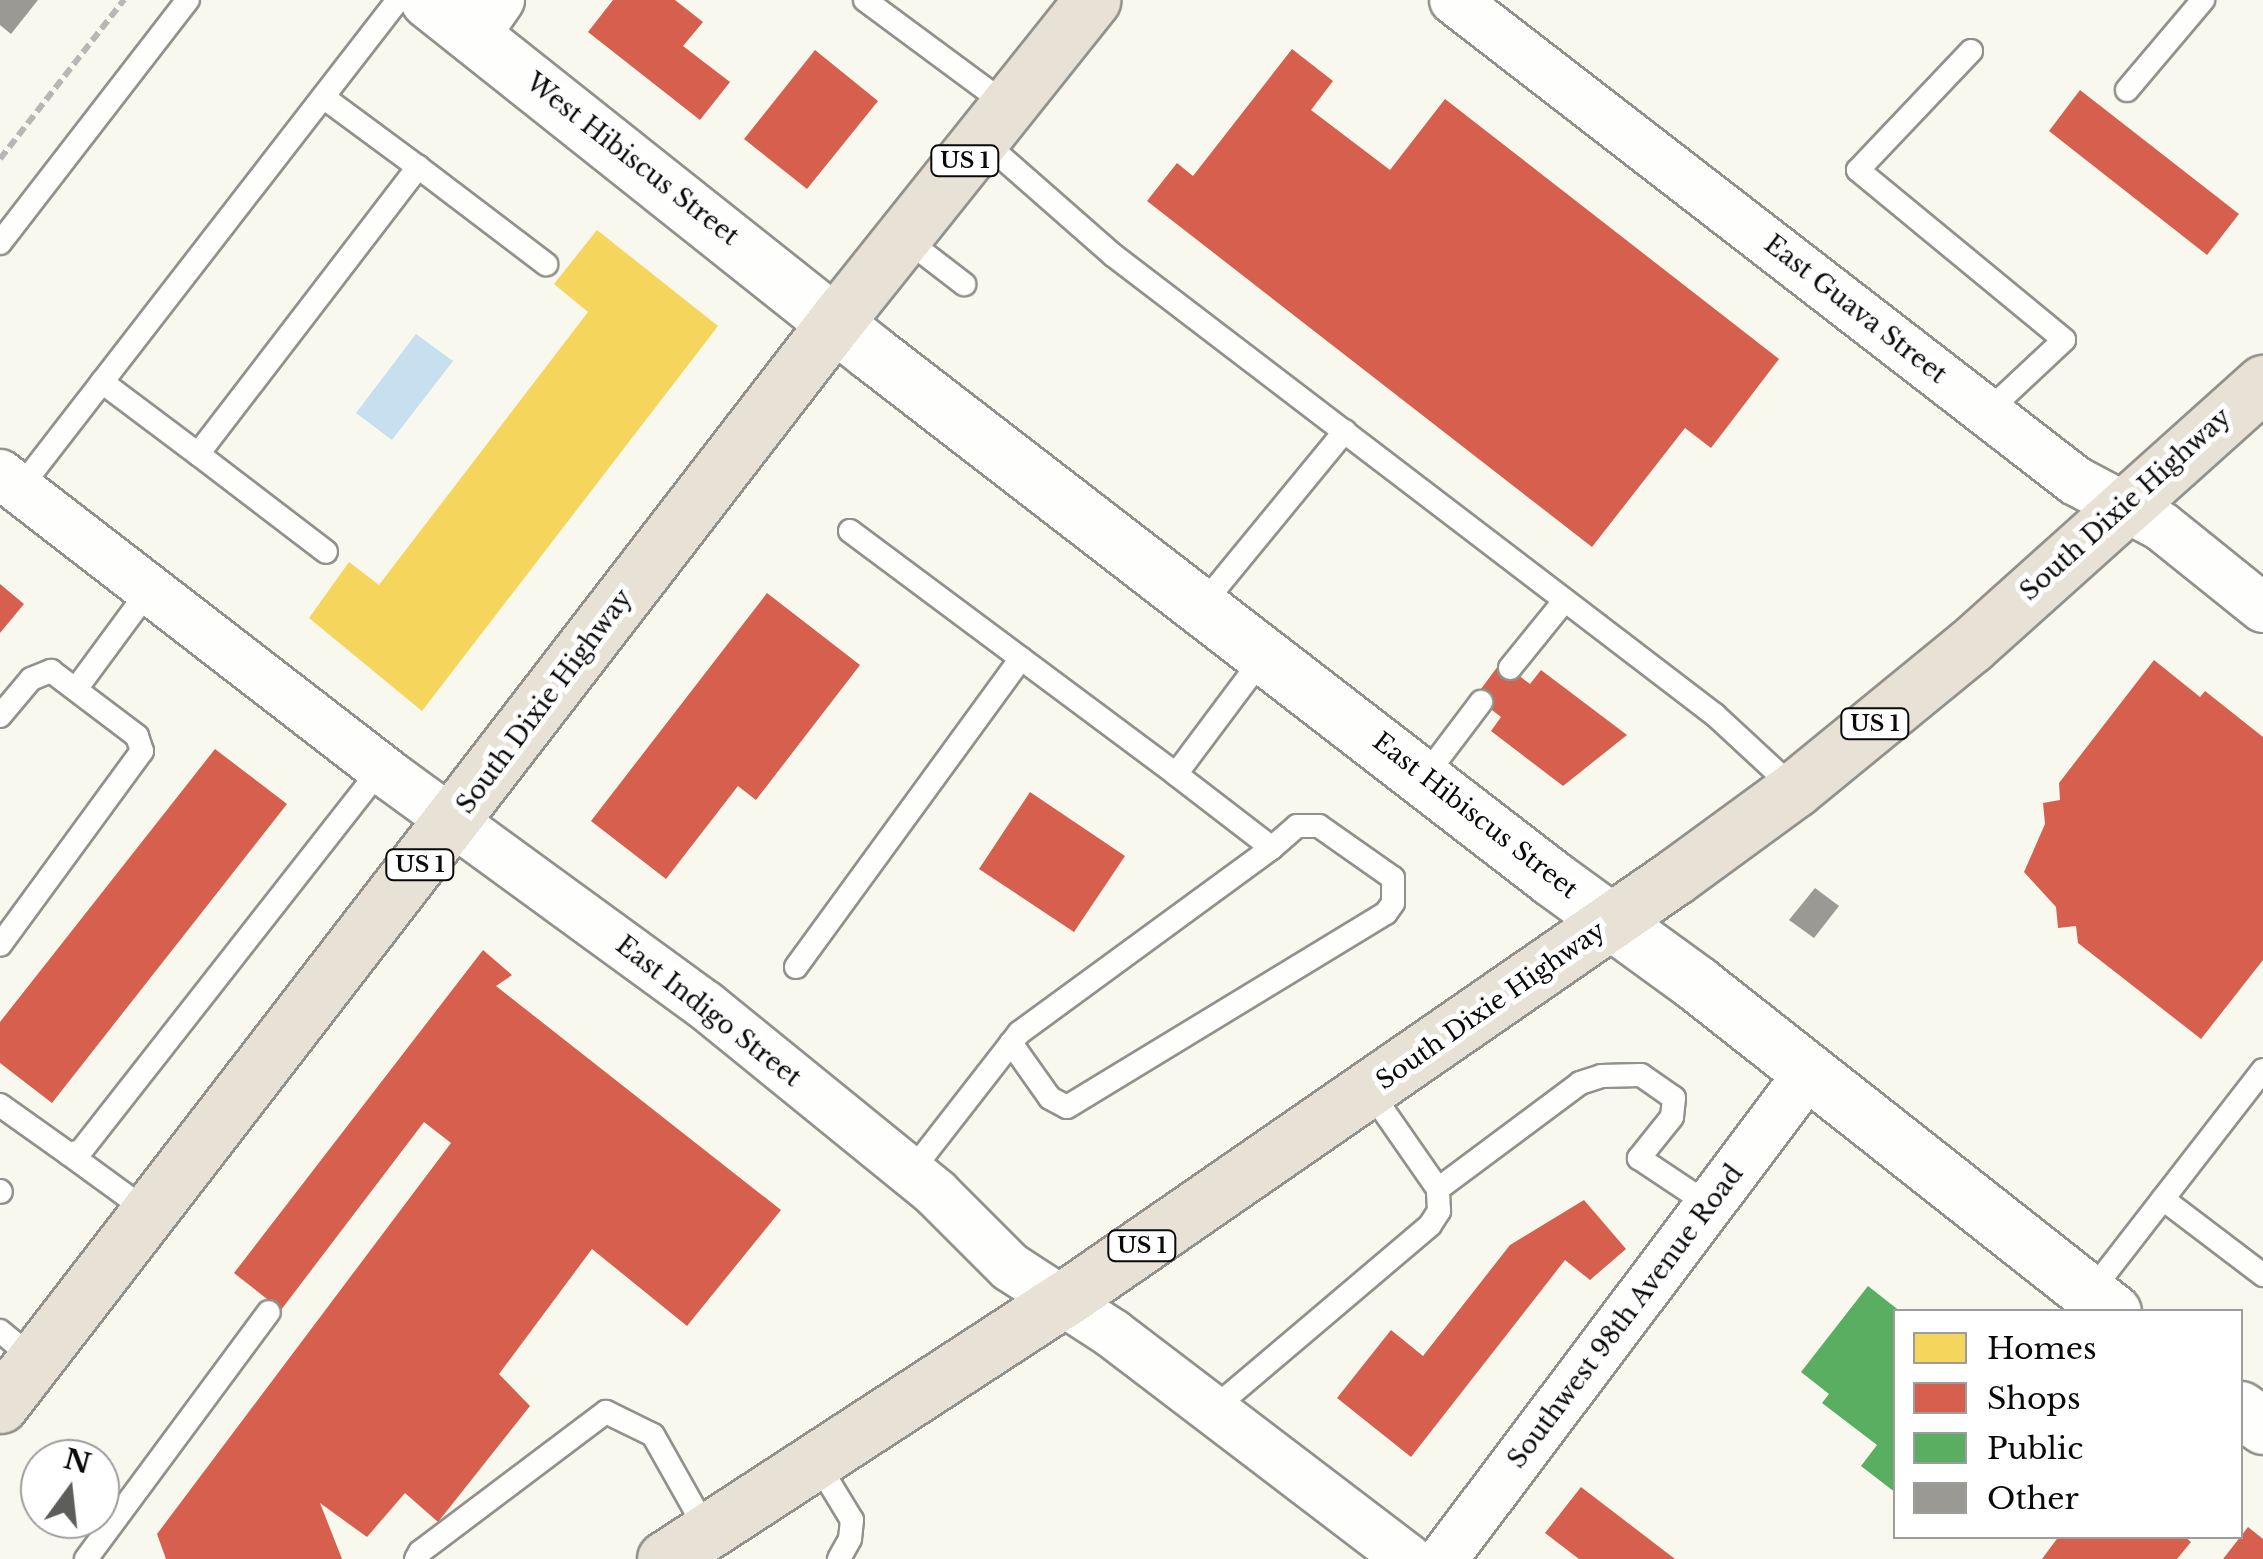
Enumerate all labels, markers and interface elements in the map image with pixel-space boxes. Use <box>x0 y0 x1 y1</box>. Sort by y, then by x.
street label: West Hibiscus Street <box>520 68 744 252</box>
road number: US 1 <box>930 144 1000 178</box>
street label: East Guava Street <box>1758 230 1952 390</box>
street label: South Dixie Highway <box>2015 403 2237 607</box>
street label: South Dixie Highway <box>451 584 639 820</box>
road number: US 1 <box>1840 707 1910 741</box>
street label: East Hibiscus Street <box>1367 727 1583 905</box>
road number: US 1 <box>385 848 455 882</box>
street label: South Dixie Highway <box>1371 916 1611 1096</box>
street label: East Indigo Street <box>610 930 806 1094</box>
street label: Southwest 98th Avenue Road <box>1502 1159 1750 1475</box>
road number: US 1 <box>1107 1229 1177 1263</box>
legend <box>1893 1309 2243 1539</box>
text: Homes <box>1987 1330 2097 1367</box>
text: Shops <box>1987 1380 2081 1417</box>
text: Public <box>1987 1430 2083 1467</box>
north arrow <box>20 1439 120 1539</box>
text: N <box>60 1441 95 1482</box>
text: Other <box>1987 1480 2079 1517</box>

